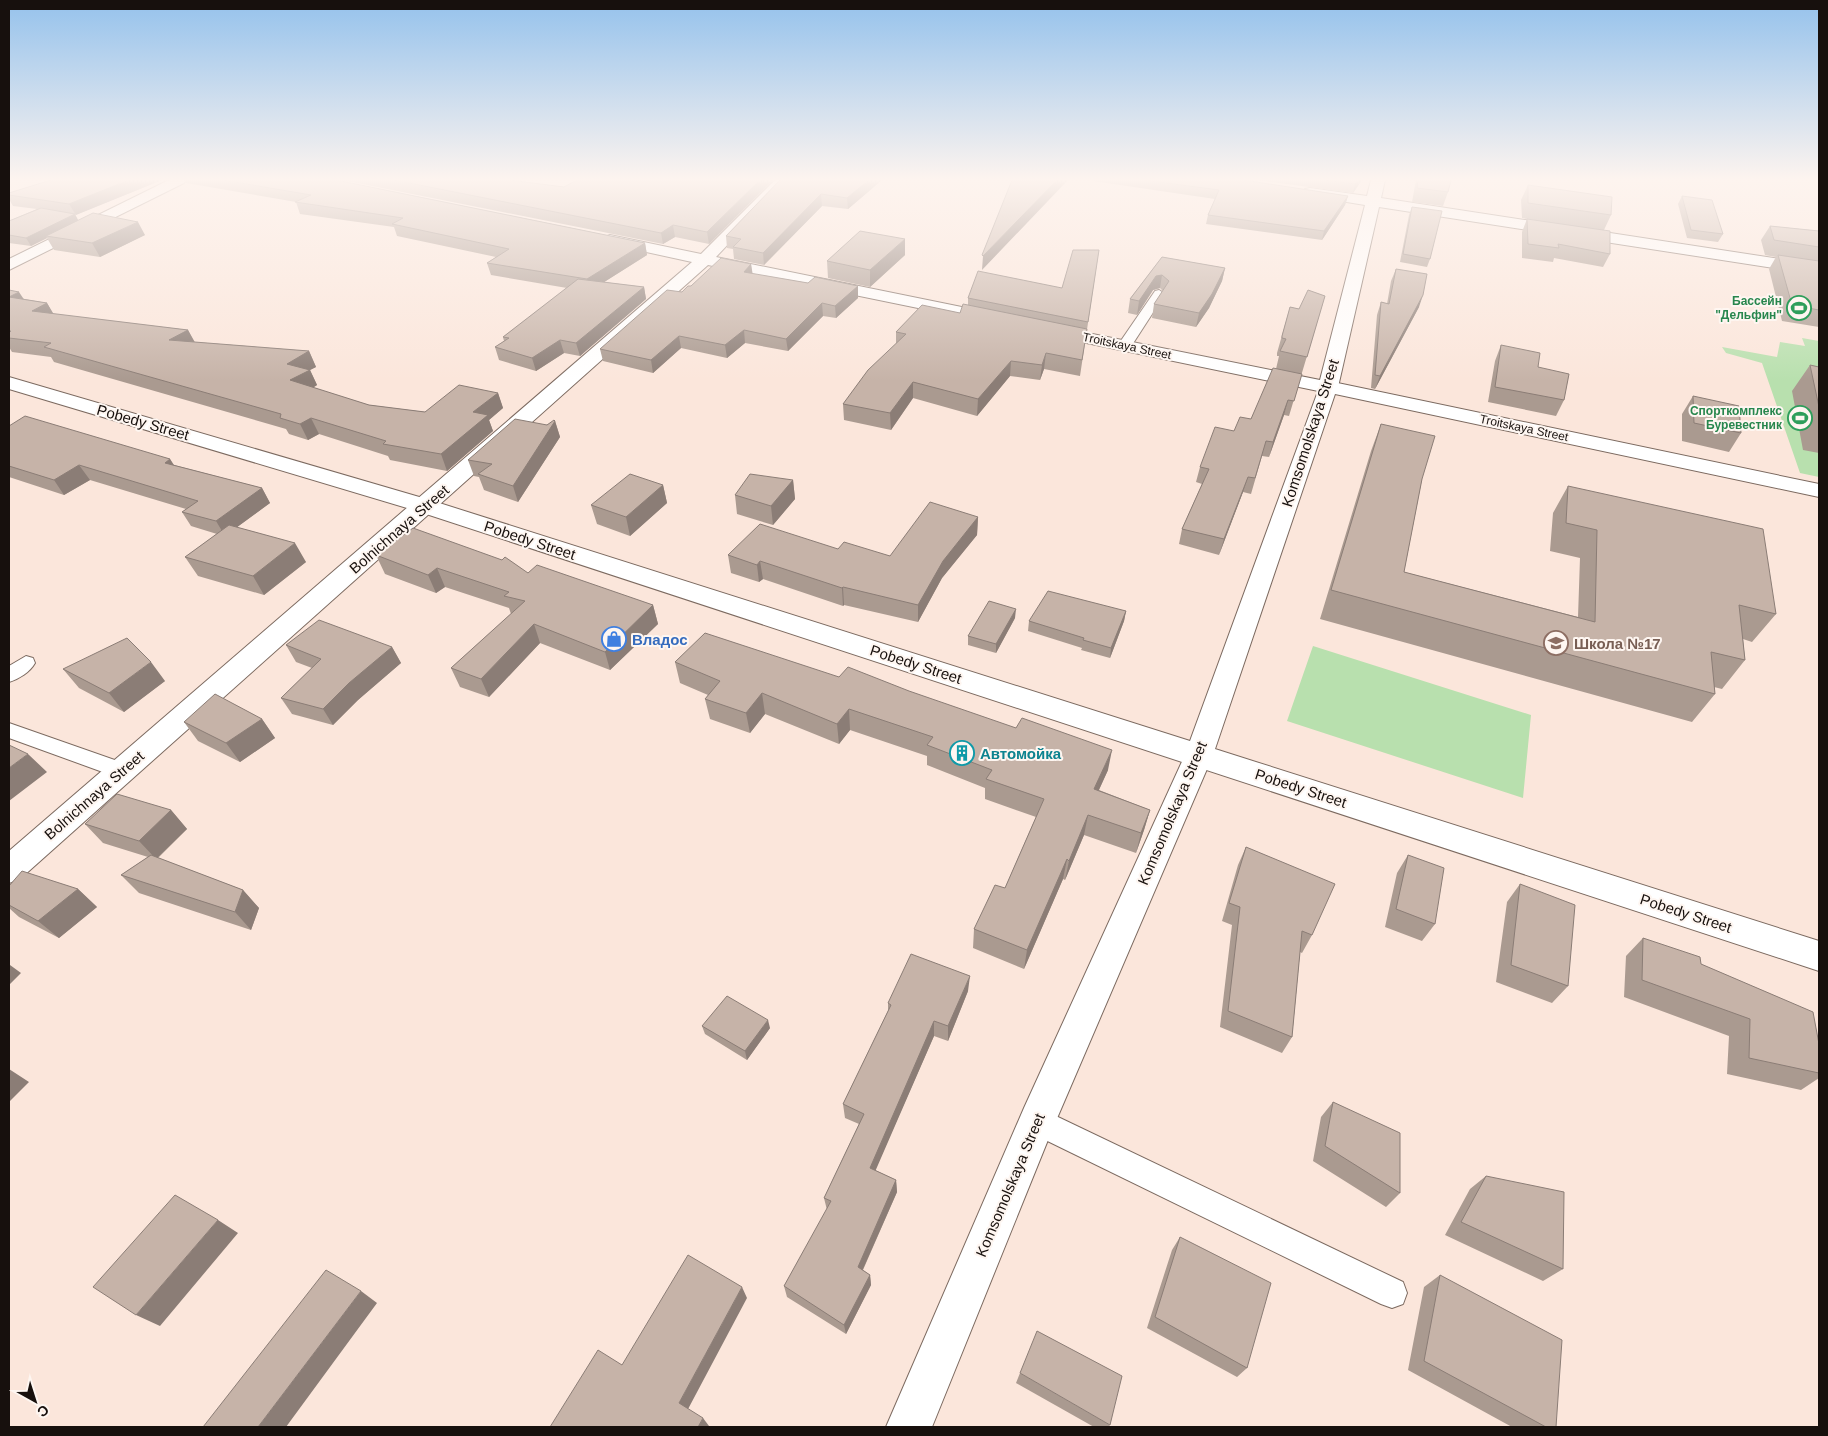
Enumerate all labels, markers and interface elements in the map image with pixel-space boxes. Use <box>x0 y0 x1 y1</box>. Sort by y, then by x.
place label: Бассейн "Дельфин" <box>1715 294 1782 322</box>
sports icon: Бассейн "Дельфин" <box>1786 295 1812 321</box>
street label: Troitskaya Street <box>1081 330 1173 362</box>
street label: Komsomolskaya Street <box>1278 356 1342 509</box>
street label: Pobedy Street <box>95 401 192 444</box>
place label: Cпорткомплекс Буревестник <box>1690 404 1783 432</box>
sports icon: Cпорткомплекс Буревестник <box>1787 405 1813 431</box>
street label: Troitskaya Street <box>1478 412 1570 444</box>
street label: Bolnichnaya Street <box>346 481 453 577</box>
street label: Pobedy Street <box>482 517 579 563</box>
shop icon: Владос <box>601 626 627 652</box>
school or university icon: Школа №17 <box>1543 630 1569 656</box>
place label: Владос <box>632 631 688 648</box>
place label: Школа №17 <box>1574 635 1661 652</box>
street label: Pobedy Street <box>868 641 965 687</box>
street label: Komsomolskaya Street <box>1134 738 1210 887</box>
building icon: Автомойка <box>949 740 975 766</box>
place label: Автомойка <box>980 745 1062 762</box>
street label: Bolnichnaya Street <box>41 747 148 843</box>
street label: Pobedy Street <box>1253 765 1350 811</box>
street label: Pobedy Street <box>1638 890 1735 936</box>
street label: Komsomolskaya Street <box>972 1110 1048 1259</box>
north arrow <box>10 1376 60 1426</box>
text: С <box>34 1402 52 1421</box>

